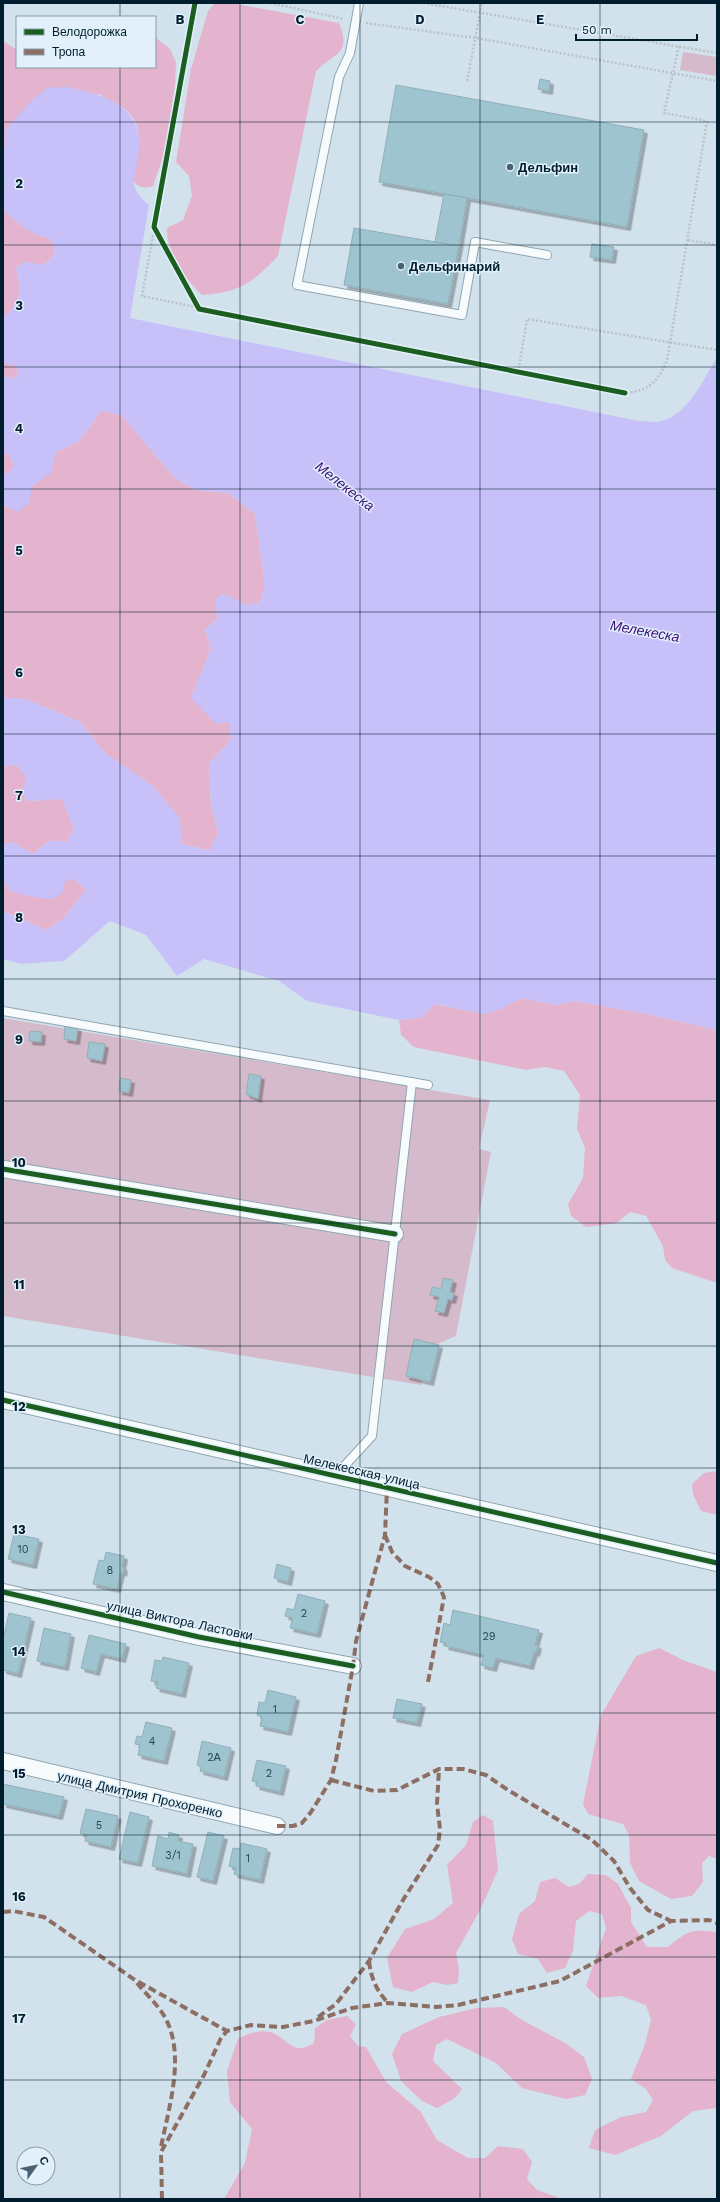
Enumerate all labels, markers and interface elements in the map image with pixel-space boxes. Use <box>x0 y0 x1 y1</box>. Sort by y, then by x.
text: B <box>176 12 185 27</box>
text: C <box>296 12 305 27</box>
text: D <box>415 12 425 27</box>
text: E <box>536 12 544 27</box>
legend <box>16 16 156 68</box>
scale bar <box>576 16 697 42</box>
text: 50 m <box>582 23 612 37</box>
text: Велодорожка <box>52 25 127 39</box>
text: Тропа <box>52 45 86 59</box>
place label: Дельфин <box>518 160 578 175</box>
marker: Дельфин <box>505 162 515 172</box>
text: 2 <box>15 176 23 191</box>
place label: Дельфинарий <box>409 259 500 274</box>
marker: Дельфинарий <box>396 261 406 271</box>
text: 3 <box>15 298 23 313</box>
text: 4 <box>15 421 24 436</box>
water label: Мелекеска <box>312 458 378 514</box>
text: 5 <box>15 543 23 558</box>
water label: Мелекеска <box>609 617 681 645</box>
text: 6 <box>15 665 23 680</box>
text: 7 <box>15 788 23 803</box>
text: 8 <box>15 910 23 925</box>
text: 9 <box>15 1032 23 1047</box>
text: 10 <box>12 1155 26 1170</box>
text: 11 <box>13 1277 25 1292</box>
text: 12 <box>12 1399 26 1414</box>
street label: Мелекесская улица <box>302 1451 422 1492</box>
text: 13 <box>12 1522 26 1537</box>
house number: 10 <box>17 1543 29 1556</box>
house number: 8 <box>107 1564 114 1577</box>
street label: улица Виктора Ластовки <box>105 1598 254 1643</box>
house number: 2 <box>301 1607 307 1620</box>
house number: 29 <box>482 1630 496 1643</box>
text: 14 <box>12 1644 27 1659</box>
house number: 1 <box>273 1703 277 1716</box>
house number: 4 <box>149 1735 156 1748</box>
house number: 2А <box>207 1751 222 1764</box>
text: 15 <box>12 1766 26 1781</box>
house number: 2 <box>266 1767 272 1780</box>
street label: улица Дмитрия Прохоренко <box>56 1768 224 1821</box>
house number: 5 <box>96 1819 102 1832</box>
house number: 3/1 <box>165 1849 181 1862</box>
house number: 1 <box>246 1852 250 1865</box>
text: 16 <box>12 1889 26 1904</box>
text: 17 <box>12 2011 26 2026</box>
north arrow <box>16 2146 56 2186</box>
text: С <box>36 2154 52 2168</box>

